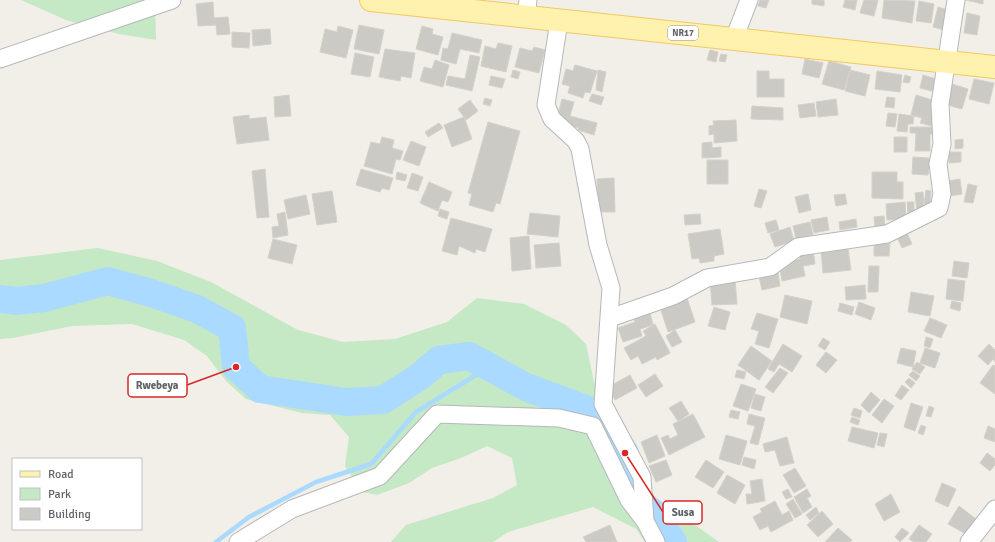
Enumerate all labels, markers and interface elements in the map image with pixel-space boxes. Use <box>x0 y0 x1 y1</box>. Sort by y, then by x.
road number: NR17 <box>668 26 698 40</box>
callout: Rwebeya <box>128 374 187 397</box>
text: Rwebeya <box>136 379 179 392</box>
legend <box>12 458 142 530</box>
text: Road <box>48 467 74 482</box>
text: Park <box>48 487 71 502</box>
callout: Susa <box>663 501 702 524</box>
text: Susa <box>672 506 695 519</box>
text: Building <box>48 507 91 522</box>

